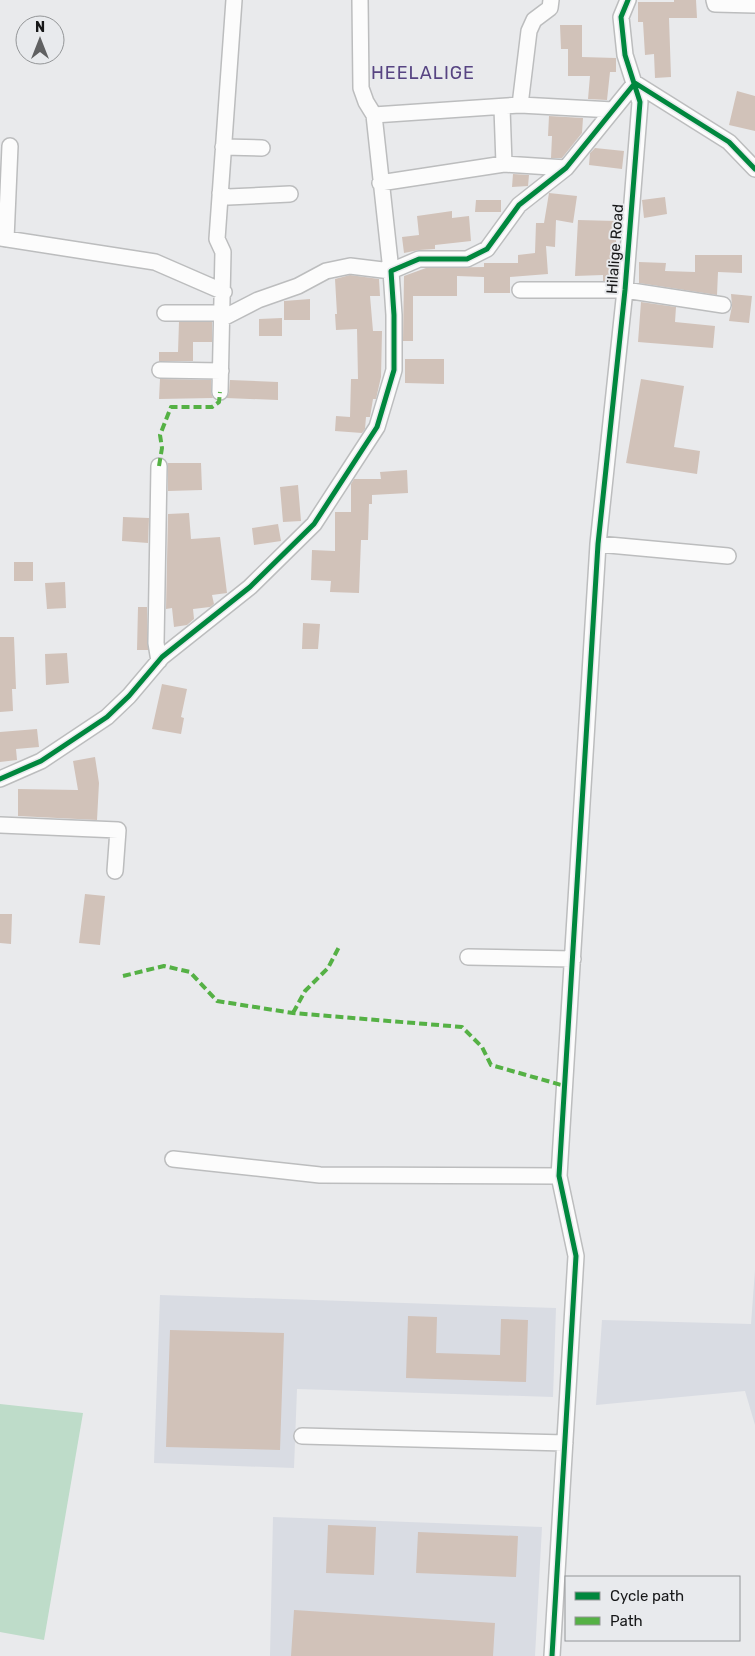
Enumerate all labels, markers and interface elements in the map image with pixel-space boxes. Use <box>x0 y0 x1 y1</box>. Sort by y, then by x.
north arrow <box>15 15 65 65</box>
text: N <box>35 19 45 36</box>
district label: HEELALIGE <box>371 62 475 84</box>
street label: Hilalige Road <box>603 203 627 295</box>
legend <box>565 1576 740 1641</box>
text: Cycle path <box>610 1587 684 1605</box>
text: Path <box>610 1612 643 1630</box>

